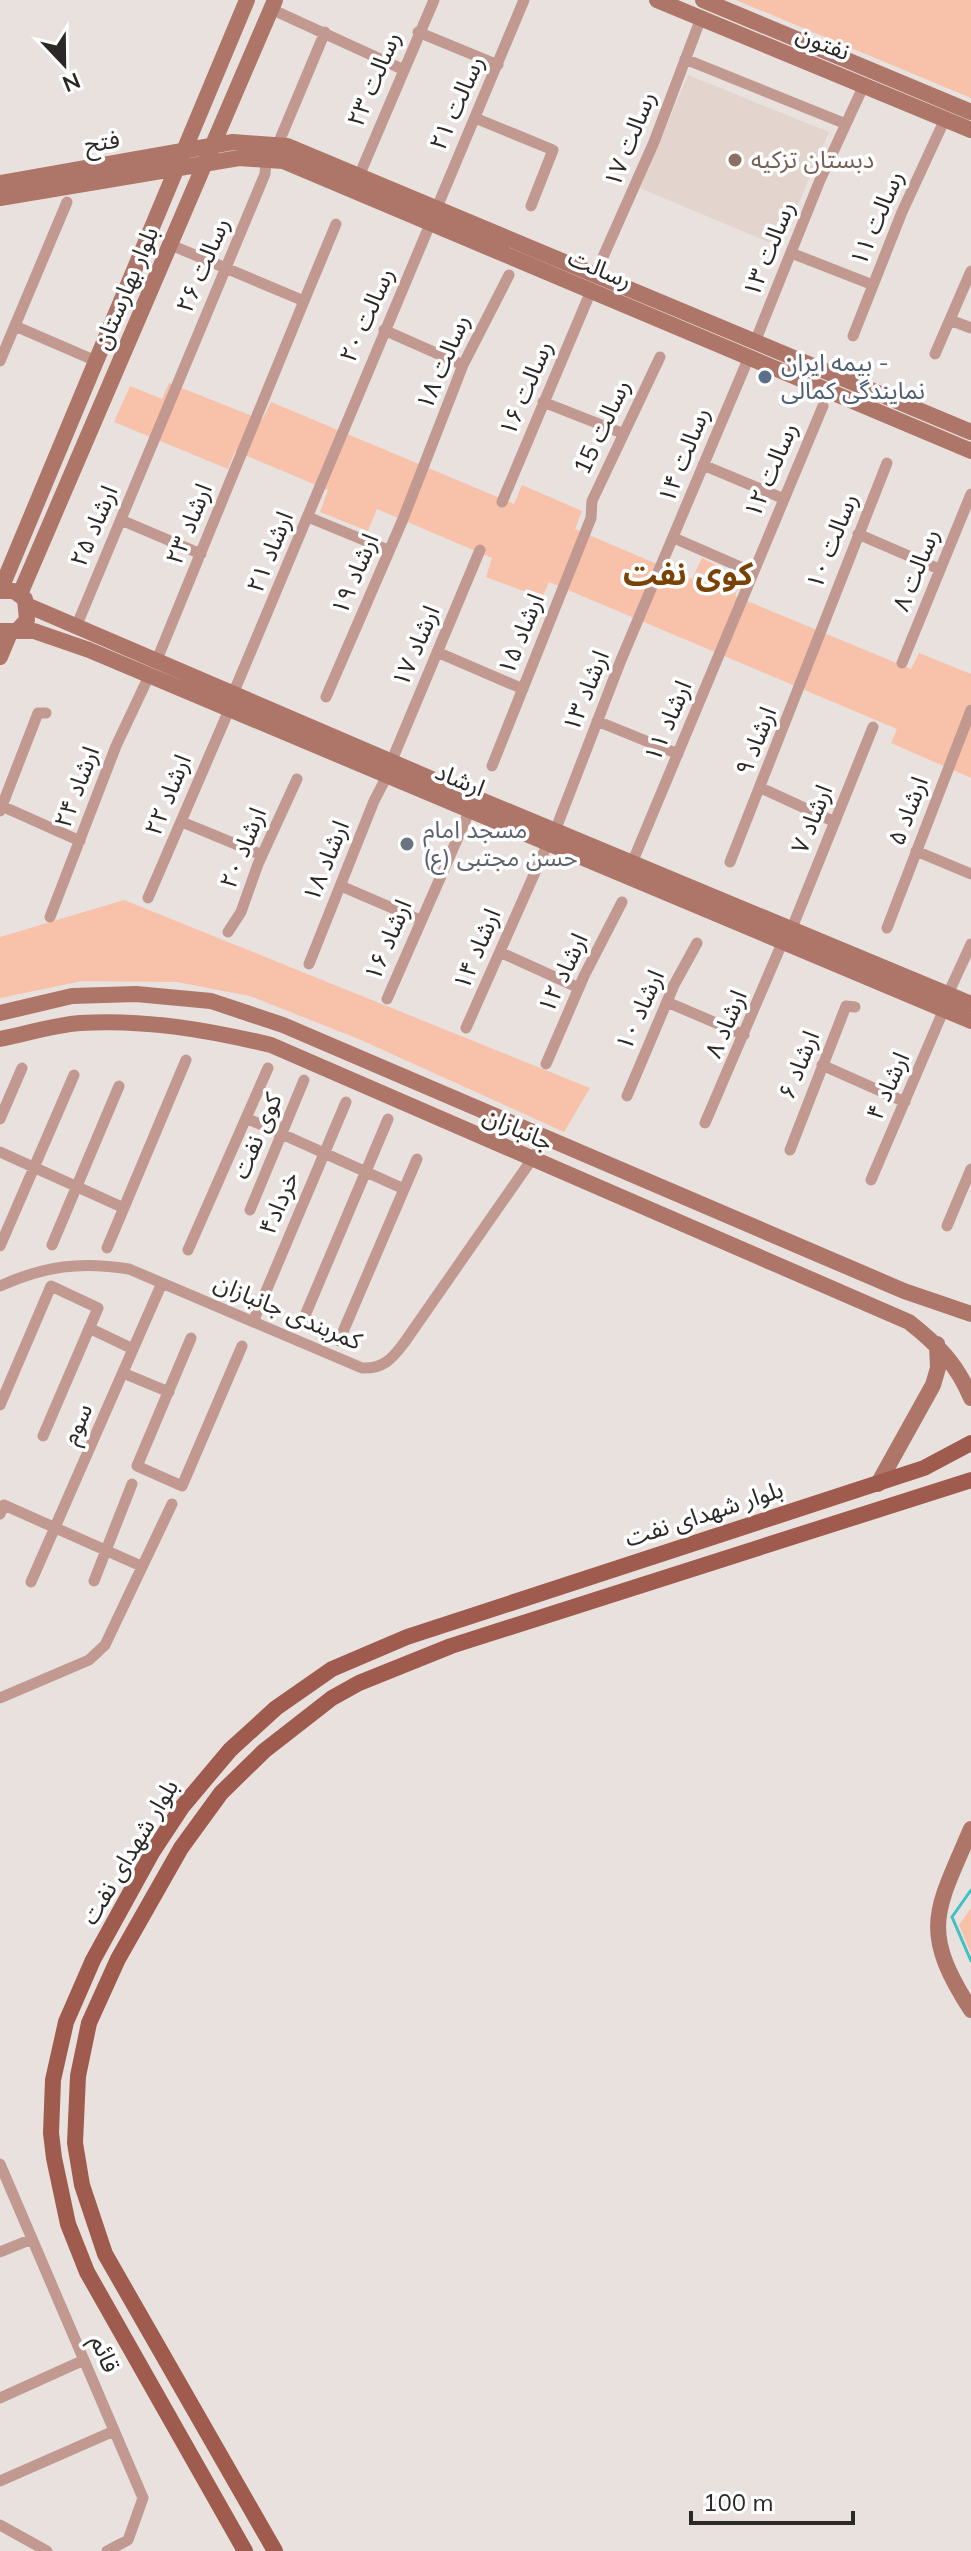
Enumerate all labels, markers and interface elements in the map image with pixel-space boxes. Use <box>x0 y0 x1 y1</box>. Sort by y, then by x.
street label: نفتون <box>792 18 855 66</box>
north arrow <box>24 24 104 104</box>
street label: رسالت ۲۳ <box>340 27 406 131</box>
street label: رسالت ۲۱ <box>422 51 490 154</box>
text: N <box>59 66 84 99</box>
street label: رسالت ۱۷ <box>596 87 662 191</box>
street label: فتح <box>82 123 122 162</box>
place label: دبستان تزکیه <box>751 144 874 174</box>
marker: دبستان تزکیه <box>726 151 744 169</box>
street label: رسالت ۱۱ <box>843 166 909 270</box>
street label: رسالت ۱۳ <box>735 197 801 301</box>
street label: رسالت ۲۶ <box>169 213 235 317</box>
street label: بلوار بهارستان <box>86 222 164 354</box>
street label: رسالت <box>564 241 637 295</box>
street label: رسالت ٢٠ <box>332 263 400 366</box>
street label: رسالت ۱۸ <box>409 310 475 414</box>
street label: رسالت ۱۶ <box>492 336 558 440</box>
place label: بیمه ایران - نمایندگى کمالى <box>781 347 925 405</box>
marker: بیمه ایران - نمایندگى کمالى <box>756 368 774 386</box>
street label: رسالت 15 <box>566 374 636 479</box>
street label: رسالت ۱۴ <box>650 403 716 507</box>
street label: رسالت ۱۲ <box>737 418 803 522</box>
street label: ارشاد ۲۳ <box>158 479 218 569</box>
street label: ارشاد ۲۵ <box>63 481 123 570</box>
street label: رسالت ۱۰ <box>798 489 864 593</box>
street label: ارشاد ۲۱ <box>239 507 299 597</box>
street label: رسالت ۸ <box>885 524 945 615</box>
street label: ارشاد ۱۹ <box>324 529 384 618</box>
district label: کوی نفت <box>623 553 753 593</box>
street label: ارشاد ۱۵ <box>490 589 550 679</box>
street label: ارشاد ۱۷ <box>385 601 445 690</box>
street label: ارشاد ۱۳ <box>555 646 615 736</box>
street label: ارشاد ۱۱ <box>637 676 697 765</box>
street label: ارشاد ۹ <box>728 702 782 779</box>
street label: ارشاد ۲۴ <box>47 742 105 832</box>
street label: ارشاد ۲۲ <box>137 750 197 840</box>
street label: ارشاد <box>431 756 490 803</box>
street label: ارشاد ۵ <box>880 772 934 849</box>
street label: ارشاد ۷ <box>784 780 838 857</box>
street label: ارشاد ۲۰ <box>212 803 272 893</box>
place label: مسجد امام حسن مجتبی (ع) <box>423 814 578 875</box>
street label: ارشاد ۱۸ <box>295 816 355 906</box>
marker: مسجد امام حسن مجتبی (ع) <box>398 835 416 853</box>
street label: ارشاد ۱۶ <box>357 895 417 984</box>
street label: ارشاد ۱۴ <box>446 904 506 993</box>
street label: ارشاد ۱۲ <box>531 928 594 1017</box>
street label: ارشاد ۱۰ <box>608 965 670 1054</box>
street label: ارشاد ۸ <box>697 985 753 1062</box>
street label: ارشاد ۶ <box>771 1026 825 1103</box>
street label: ارشاد ۴ <box>859 1047 915 1124</box>
street label: کوی نفت <box>225 1087 288 1183</box>
street label: جانبازان <box>479 1100 558 1157</box>
street label: خرداد۴ <box>252 1167 305 1239</box>
street label: کمربندی جانبازان <box>210 1266 368 1356</box>
street label: سوم <box>54 1398 102 1450</box>
street label: بلوار شهدای نفت <box>621 1473 786 1553</box>
street label: بلوار شهدای نفت <box>74 1773 184 1930</box>
street label: قائم <box>82 2330 127 2378</box>
scale bar <box>691 2475 853 2525</box>
text: 100 m <box>703 2487 774 2517</box>

